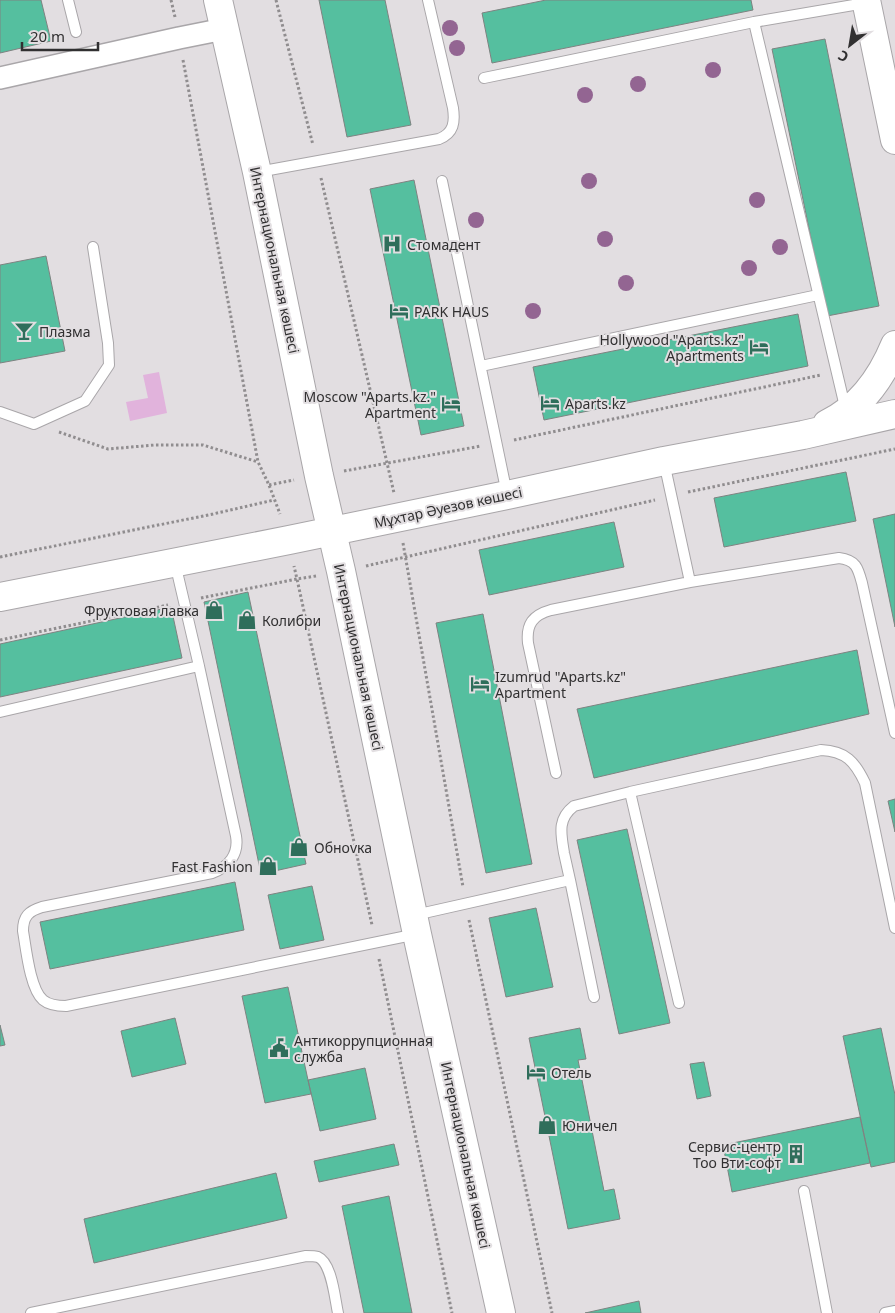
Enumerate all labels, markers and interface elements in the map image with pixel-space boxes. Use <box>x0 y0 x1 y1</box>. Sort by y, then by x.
scale bar <box>22 20 99 52</box>
north arrow <box>825 20 875 70</box>
text: 20 m <box>30 26 65 46</box>
text: С <box>834 46 852 67</box>
street label: Интернациональная көшесі <box>246 165 304 355</box>
hospital icon: Стомадент <box>381 233 403 255</box>
place label: Стомадент <box>407 235 481 254</box>
hotel icon: PARK HAUS <box>388 300 410 322</box>
place label: PARK HAUS <box>414 302 489 321</box>
bar icon: Плазма <box>13 320 35 342</box>
place label: Плазма <box>39 322 91 341</box>
place label: Hollywood "Aparts.kz" Apartments <box>599 330 744 365</box>
hotel icon: Hollywood "Aparts.kz" Apartments <box>748 336 770 358</box>
place label: Moscow "Aparts.kz." Apartment <box>304 387 436 422</box>
hotel icon: Aparts.kz <box>539 392 561 414</box>
hotel icon: Moscow "Aparts.kz." Apartment <box>440 393 462 415</box>
place label: Aparts.kz <box>565 394 626 413</box>
street label: Мұхтар Әуезов көшесі <box>372 482 524 532</box>
street label: Интернациональная көшесі <box>330 562 388 752</box>
shop icon: Фруктовая лавка <box>203 599 225 621</box>
place label: Фруктовая лавка <box>84 601 199 620</box>
shop icon: Колибри <box>236 609 258 631</box>
place label: Колибри <box>262 611 321 630</box>
place label: Izumrud "Aparts.kz" Apartment <box>495 667 626 702</box>
hotel icon: Izumrud "Aparts.kz" Apartment <box>469 673 491 695</box>
shop icon: Обноvка <box>288 836 310 858</box>
place label: Обноvка <box>314 838 372 857</box>
shop icon: Fast Fashion <box>257 855 279 877</box>
place label: Fast Fashion <box>171 857 253 876</box>
place label: Антикоррупционная служба <box>294 1031 433 1066</box>
public building icon: Антикоррупционная служба <box>268 1037 290 1059</box>
street label: Интернациональная көшесі <box>437 1060 495 1250</box>
hotel icon: Отель <box>525 1061 547 1083</box>
place label: Отель <box>551 1063 592 1082</box>
shop icon: Юничел <box>536 1114 558 1136</box>
place label: Юничел <box>562 1116 617 1135</box>
place label: Сервис-центр Тоо Вти-софт <box>688 1137 781 1172</box>
building icon: Сервис-центр Тоо Вти-софт <box>785 1143 807 1165</box>

